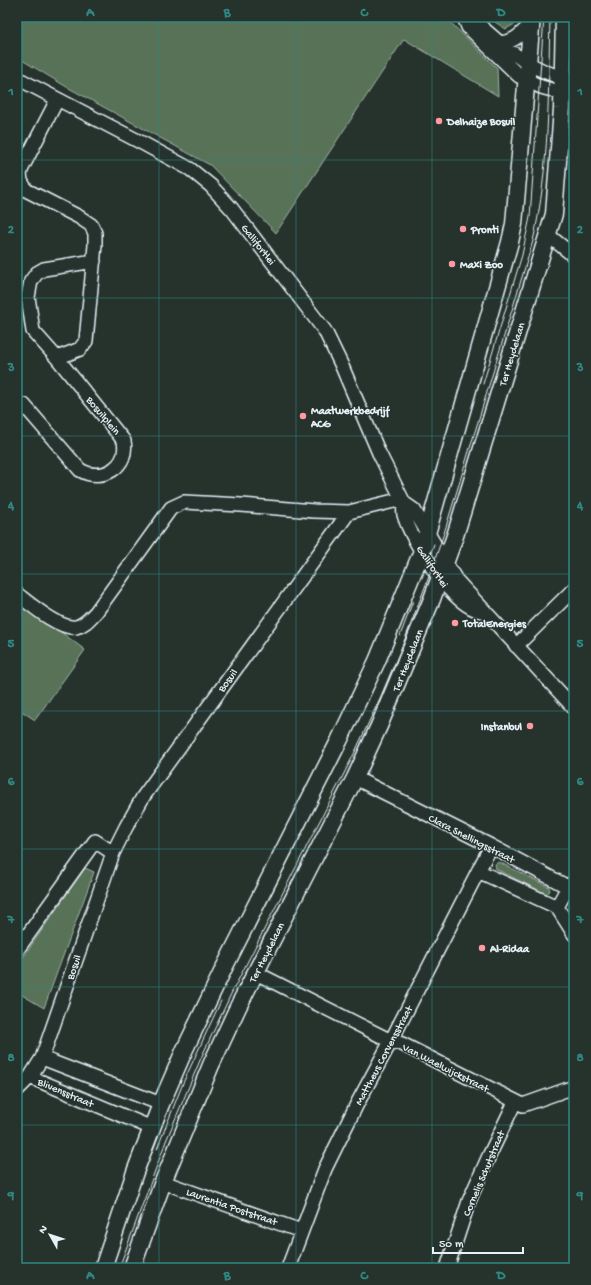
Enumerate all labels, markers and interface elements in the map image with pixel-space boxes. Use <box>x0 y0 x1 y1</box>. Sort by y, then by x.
text: A <box>85 6 95 21</box>
text: B <box>223 6 232 21</box>
text: C <box>359 6 369 21</box>
text: D <box>496 6 506 21</box>
text: 1 <box>7 85 14 100</box>
text: 1 <box>576 85 583 100</box>
marker: Delhaize Bosuil <box>434 116 444 126</box>
place label: Delhaize Bosuil <box>446 117 516 129</box>
street label: Gallifortlei <box>238 222 278 268</box>
text: 2 <box>8 223 15 238</box>
text: 2 <box>577 223 584 238</box>
marker: Pronti <box>458 224 468 234</box>
place label: Pronti <box>470 224 499 237</box>
marker: Maxi Zoo <box>447 259 457 269</box>
place label: Maxi Zoo <box>460 260 503 272</box>
street label: Ter Heydelaan <box>497 321 528 389</box>
text: 3 <box>7 361 15 376</box>
text: 3 <box>576 361 584 376</box>
street label: Bosuilplein <box>82 394 122 439</box>
place label: Maatwerkbedrijf ACG <box>310 405 391 431</box>
marker: Maatwerkbedrijf ACG <box>298 411 308 421</box>
text: 4 <box>7 499 15 514</box>
text: 4 <box>576 499 584 514</box>
street label: Gallifortlei <box>413 543 451 590</box>
marker: TotalEnergies <box>450 618 460 628</box>
place label: TotalEnergies <box>462 618 527 632</box>
street label: Ter Heydelaan <box>391 627 427 694</box>
text: 5 <box>8 637 15 652</box>
text: 5 <box>577 637 584 652</box>
street label: Bosuil <box>216 667 241 696</box>
place label: Instanbul <box>481 721 523 734</box>
marker: Instanbul <box>525 721 535 731</box>
text: 6 <box>8 775 15 790</box>
text: 6 <box>577 775 584 790</box>
street label: Clara Snellingsstraat <box>426 813 517 867</box>
text: 7 <box>7 913 16 928</box>
text: 7 <box>576 913 585 928</box>
street label: Ter Heydelaan <box>247 920 288 986</box>
marker: Al-Ridaa <box>477 943 487 953</box>
place label: Al-Ridaa <box>489 944 530 956</box>
street label: Bosuil <box>65 953 85 983</box>
street label: Mattheus Corvensstraat <box>353 1003 417 1108</box>
street label: Van Waelwijckstraat <box>399 1041 492 1096</box>
text: 8 <box>7 1051 15 1066</box>
text: 8 <box>576 1051 584 1066</box>
street label: Blivensstraat <box>35 1076 96 1112</box>
street label: Cornelis Schutstraat <box>461 1128 509 1218</box>
street label: Laurentia Poststraat <box>184 1187 280 1230</box>
text: 9 <box>7 1189 15 1204</box>
text: 9 <box>576 1189 584 1204</box>
north arrow <box>30 1215 70 1255</box>
text: N <box>37 1223 51 1237</box>
scale bar <box>433 1229 523 1255</box>
text: 50 m <box>439 1238 464 1252</box>
text: A <box>85 1269 95 1284</box>
text: B <box>223 1269 232 1284</box>
text: C <box>359 1269 369 1284</box>
text: D <box>496 1269 506 1284</box>

